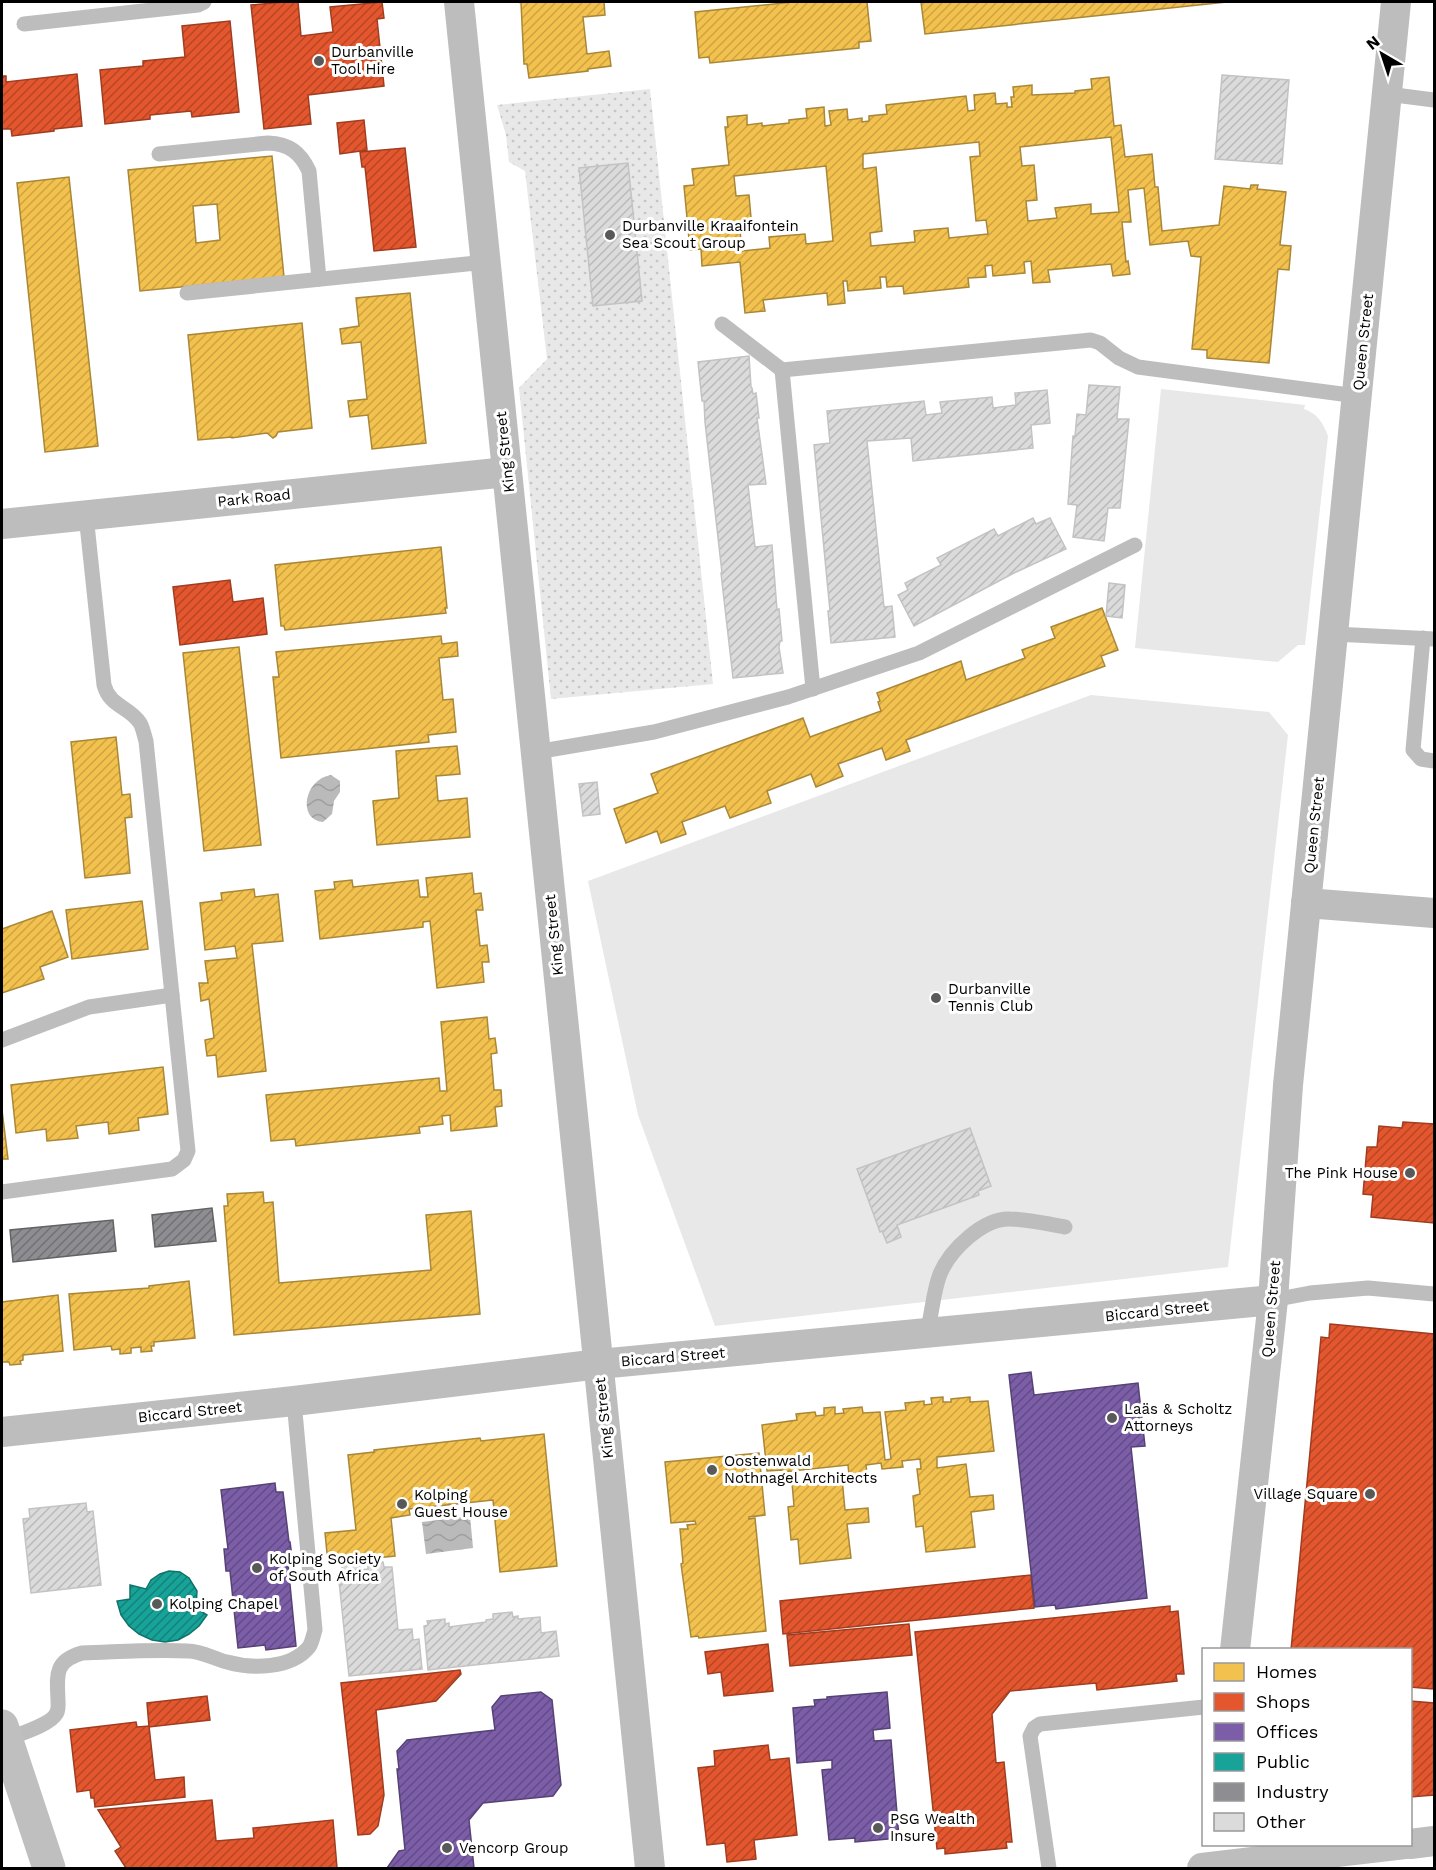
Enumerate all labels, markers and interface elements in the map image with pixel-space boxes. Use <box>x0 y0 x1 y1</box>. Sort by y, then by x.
north arrow <box>1352 24 1412 84</box>
text: N <box>1362 32 1383 54</box>
place label: Durbanville Tool Hire <box>331 43 414 78</box>
marker: Durbanville Tool Hire <box>312 54 326 68</box>
place label: Durbanville Kraaifontein Sea Scout Group <box>622 217 799 252</box>
marker: Durbanville Kraaifontein Sea Scout Group <box>603 228 617 242</box>
street label: Queen Street <box>1349 292 1377 391</box>
street label: King Street <box>492 410 518 493</box>
street label: Park Road <box>216 485 292 511</box>
street label: Queen Street <box>1300 775 1328 874</box>
street label: King Street <box>541 893 567 976</box>
place label: Durbanville Tennis Club <box>948 980 1033 1015</box>
marker: Durbanville Tennis Club <box>929 991 943 1005</box>
place label: The Pink House <box>1285 1164 1398 1182</box>
marker: The Pink House <box>1403 1166 1417 1180</box>
street label: Queen Street <box>1258 1259 1284 1358</box>
street label: Biccard Street <box>1104 1297 1211 1325</box>
street label: Biccard Street <box>620 1343 727 1371</box>
street label: King Street <box>591 1376 617 1459</box>
street label: Biccard Street <box>137 1398 244 1426</box>
place label: Laäs & Scholtz Attorneys <box>1124 1400 1232 1435</box>
marker: Laäs & Scholtz Attorneys <box>1105 1411 1119 1425</box>
place label: Oostenwald Nothnagel Architects <box>724 1452 877 1487</box>
marker: Oostenwald Nothnagel Architects <box>705 1463 719 1477</box>
place label: Village Square <box>1254 1485 1358 1503</box>
place label: Kolping Guest House <box>414 1486 508 1521</box>
marker: Village Square <box>1363 1487 1377 1501</box>
marker: Kolping Guest House <box>395 1497 409 1511</box>
place label: Kolping Society of South Africa <box>269 1550 381 1585</box>
marker: Kolping Society of South Africa <box>250 1561 264 1575</box>
place label: Kolping Chapel <box>169 1595 279 1613</box>
marker: Kolping Chapel <box>150 1597 164 1611</box>
legend <box>1202 1648 1412 1846</box>
text: Homes <box>1256 1661 1317 1682</box>
text: Shops <box>1256 1691 1310 1712</box>
text: Offices <box>1256 1721 1318 1742</box>
text: Public <box>1256 1751 1310 1772</box>
text: Industry <box>1256 1781 1329 1802</box>
place label: PSG Wealth Insure <box>890 1810 975 1845</box>
text: Other <box>1256 1811 1306 1832</box>
marker: PSG Wealth Insure <box>871 1821 885 1835</box>
place label: Vencorp Group <box>459 1839 568 1857</box>
marker: Vencorp Group <box>440 1841 454 1855</box>

